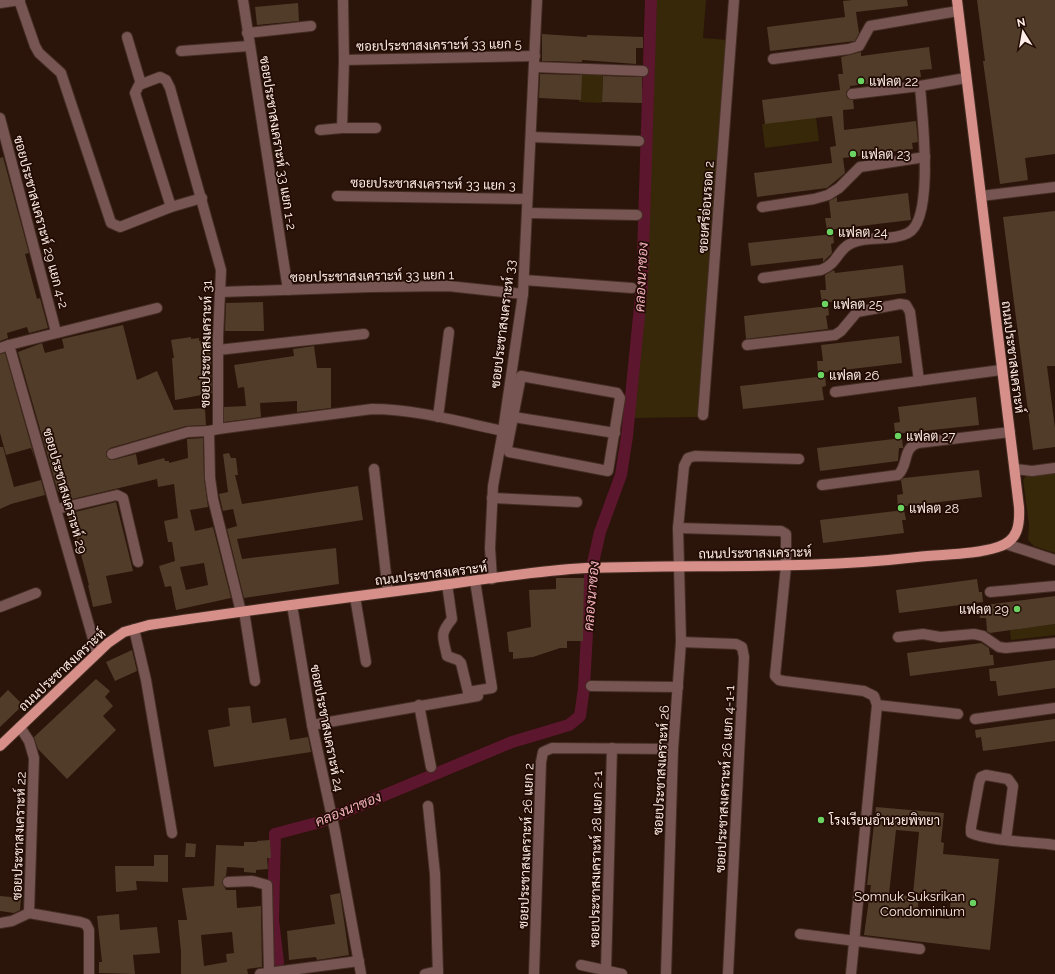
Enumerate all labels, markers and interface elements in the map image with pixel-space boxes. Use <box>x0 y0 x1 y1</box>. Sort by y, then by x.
north arrow <box>1003 12 1043 52</box>
text: N <box>1016 15 1027 30</box>
street label: ซอยประชาสงเคราะห์ 33 แยก 5 <box>356 34 522 54</box>
street label: ซอยประชาสงเคราะห์ 33 แยก 1-2 <box>257 55 301 231</box>
place label: แฟลต 22 <box>869 74 918 89</box>
marker: แฟลต 22 <box>856 76 866 86</box>
street label: ซอยประชาสงเคราะห์ 29 แยก 4-2 <box>11 133 73 310</box>
place label: แฟลต 23 <box>861 147 910 162</box>
marker: แฟลต 23 <box>848 149 858 159</box>
street label: ซอยศรีอ่อนรอด 2 <box>693 160 717 254</box>
street label: ซอยประชาสงเคราะห์ 33 แยก 3 <box>350 173 516 193</box>
place label: แฟลต 24 <box>838 225 888 240</box>
marker: แฟลต 24 <box>825 227 835 237</box>
water label: คลองนาซอง <box>631 242 651 312</box>
street label: ซอยประชาสงเคราะห์ 33 <box>486 259 518 389</box>
street label: ซอยประชาสงเคราะห์ 33 แยก 1 <box>290 265 455 285</box>
street label: ซอยประชาสงเคราะห์ 31 <box>195 279 215 408</box>
place label: แฟลต 25 <box>833 297 883 312</box>
marker: แฟลต 25 <box>820 299 830 309</box>
street label: ถนนประชาสงเคราะห์ <box>999 300 1029 414</box>
place label: แฟลต 26 <box>829 368 879 383</box>
marker: แฟลต 26 <box>816 370 826 380</box>
street label: ซอยประชาสงเคราะห์ 29 <box>40 426 92 556</box>
place label: แฟลต 27 <box>906 429 955 444</box>
marker: แฟลต 27 <box>893 431 903 441</box>
place label: แฟลต 28 <box>909 501 959 516</box>
marker: แฟลต 28 <box>896 503 906 513</box>
street label: ถนนประชาสงเคราะห์ <box>698 543 812 561</box>
street label: ถนนประชาสงเคราะห์ <box>374 558 488 588</box>
water label: คลองนาซอง <box>580 560 602 632</box>
place label: แฟลต 29 <box>959 602 1009 617</box>
marker: แฟลต 29 <box>1012 604 1022 614</box>
street label: ถนนประชาสงเคราะห์ <box>14 624 108 714</box>
street label: ซอยประชาสงเคราะห์ 24 <box>307 663 349 793</box>
street label: ซอยประชาสงเคราะห์ 26 แยก 4-1-1 <box>711 684 737 873</box>
street label: ซอยประชาสงเคราะห์ 26 <box>648 704 672 835</box>
street label: ซอยประชาสงเคราะห์ 26 แยก 2 <box>514 763 536 929</box>
street label: ซอยประชาสงเคราะห์ 28 แยก 2-1 <box>585 770 605 947</box>
street label: ซอยประชาสงเคราะห์ 22 <box>7 771 29 901</box>
water label: คลองนาซอง <box>313 788 383 830</box>
place label: โรงเรียนอำนวยพิทยา <box>828 811 940 828</box>
marker: โรงเรียนอำนวยพิทยา <box>816 815 826 825</box>
place label: Somnuk Suksrikan Condominium <box>854 889 965 919</box>
marker: Somnuk Suksrikan Condominium <box>968 898 978 908</box>

